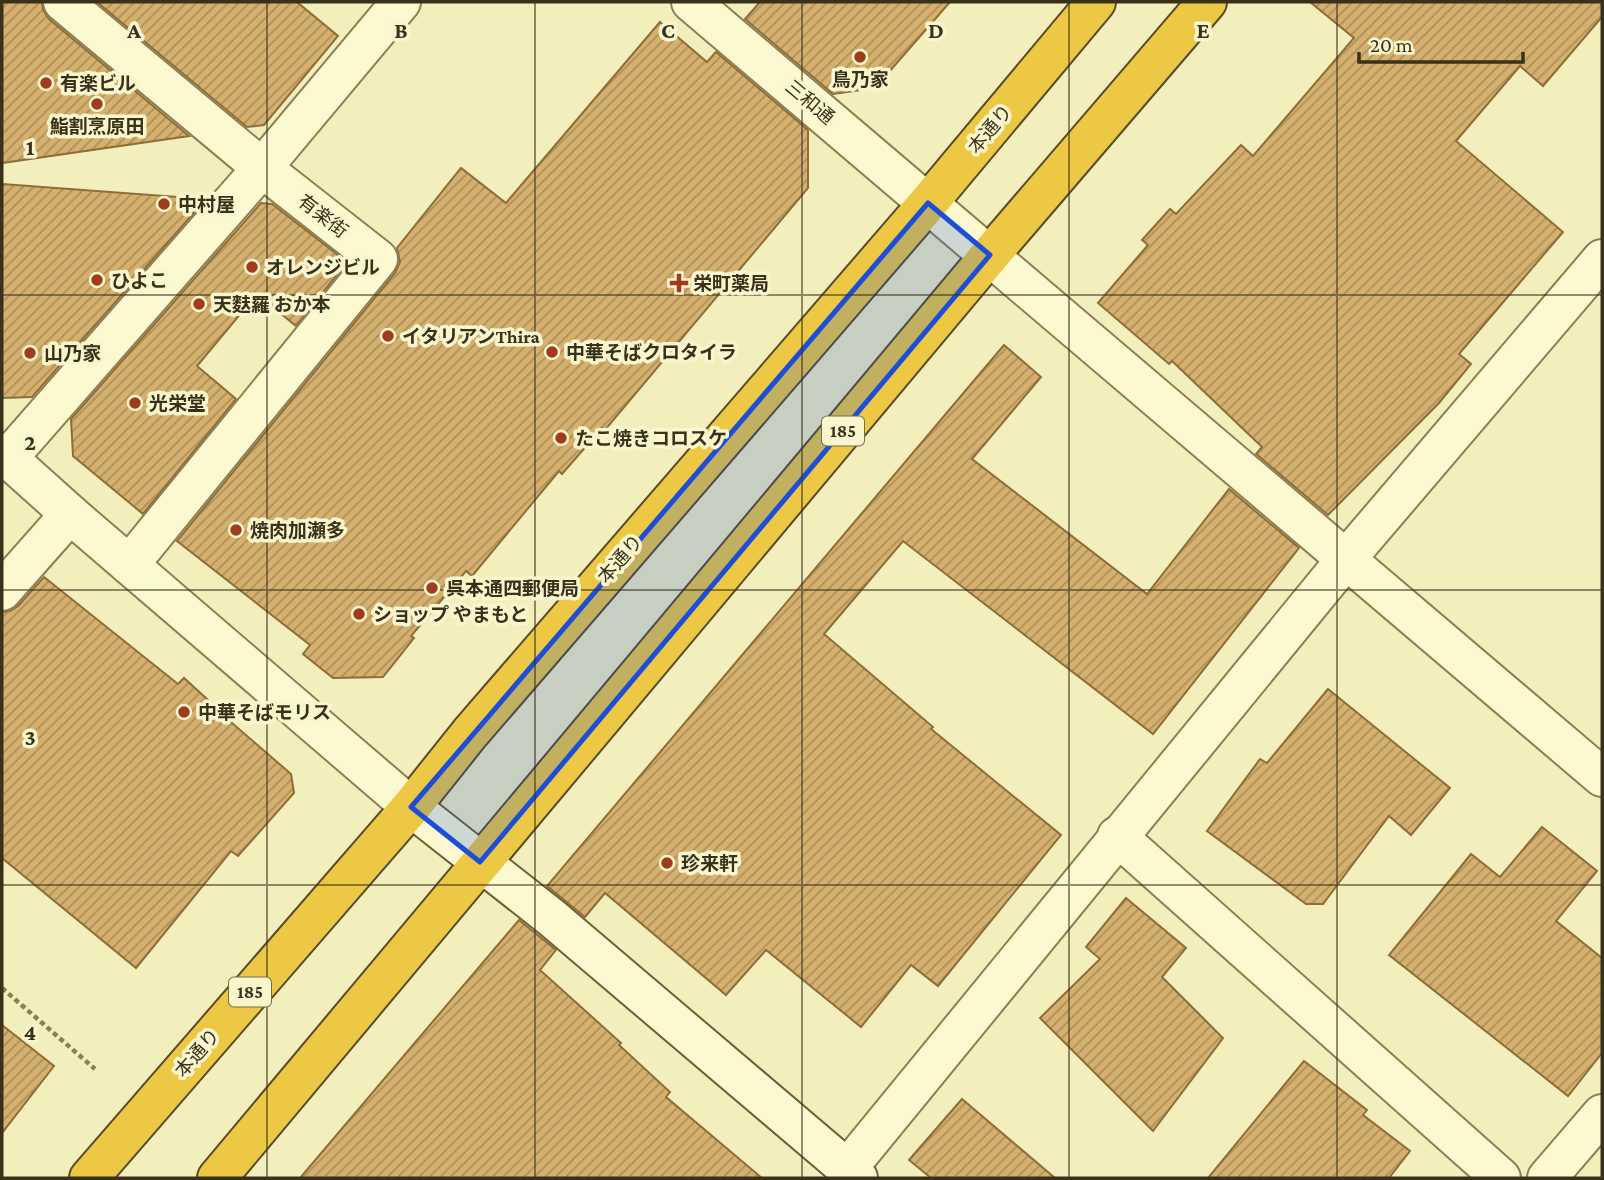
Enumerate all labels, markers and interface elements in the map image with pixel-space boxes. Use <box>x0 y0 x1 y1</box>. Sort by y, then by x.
text: A <box>126 17 141 43</box>
text: B <box>394 17 408 43</box>
text: C <box>661 17 675 43</box>
text: D <box>928 17 944 43</box>
text: E <box>1196 17 1210 43</box>
scale bar <box>1359 21 1524 65</box>
text: 20 m <box>1370 33 1413 57</box>
marker: 鳥乃家 <box>852 49 868 65</box>
place label: 鳥乃家 <box>831 69 889 90</box>
place label: 有楽ビル <box>60 73 136 94</box>
marker: 有楽ビル <box>38 75 54 91</box>
street label: 三和通 <box>781 76 839 128</box>
marker: 鮨割烹原田 <box>89 96 105 112</box>
street label: 本通り <box>964 100 1016 158</box>
place label: 鮨割烹原田 <box>49 116 145 137</box>
text: 1 <box>26 134 35 160</box>
street label: 有楽街 <box>294 190 352 242</box>
place label: 中村屋 <box>178 194 235 215</box>
marker: 中村屋 <box>156 196 172 212</box>
place label: オレンジビル <box>266 257 380 278</box>
marker: オレンジビル <box>244 259 260 275</box>
place label: ひよこ <box>111 270 168 291</box>
marker: ひよこ <box>89 272 105 288</box>
place label: 栄町薬局 <box>693 273 769 294</box>
marker: 栄町薬局 <box>671 275 687 291</box>
place label: 天麩羅 おか本 <box>213 294 331 315</box>
marker: 天麩羅 おか本 <box>191 296 207 312</box>
place label: イタリアンThira <box>402 326 540 347</box>
marker: イタリアンThira <box>380 328 396 344</box>
place label: 中華そばクロタイラ <box>566 342 737 363</box>
place label: 山乃家 <box>44 343 101 364</box>
marker: 中華そばクロタイラ <box>544 344 560 360</box>
marker: 山乃家 <box>22 345 38 361</box>
place label: 光栄堂 <box>149 393 206 414</box>
marker: 光栄堂 <box>127 395 143 411</box>
road number: 185 <box>822 416 864 446</box>
place label: たこ焼きコロスケ <box>575 428 727 449</box>
text: 2 <box>24 429 36 455</box>
marker: たこ焼きコロスケ <box>553 430 569 446</box>
place label: 焼肉加瀬多 <box>250 520 345 541</box>
marker: 焼肉加瀬多 <box>228 522 244 538</box>
street label: 本通り <box>593 531 647 587</box>
place label: 呉本通四郵便局 <box>446 578 579 599</box>
marker: 呉本通四郵便局 <box>424 580 440 596</box>
place label: ショップ やまもと <box>373 604 528 625</box>
marker: ショップ やまもと <box>351 606 367 622</box>
place label: 中華そばモリス <box>198 702 331 723</box>
marker: 中華そばモリス <box>176 704 192 720</box>
text: 3 <box>24 724 36 750</box>
place label: 珍来軒 <box>681 853 738 874</box>
marker: 珍来軒 <box>659 855 675 871</box>
road number: 185 <box>229 978 271 1007</box>
text: 4 <box>24 1019 36 1045</box>
street label: 本通り <box>170 1025 224 1081</box>

